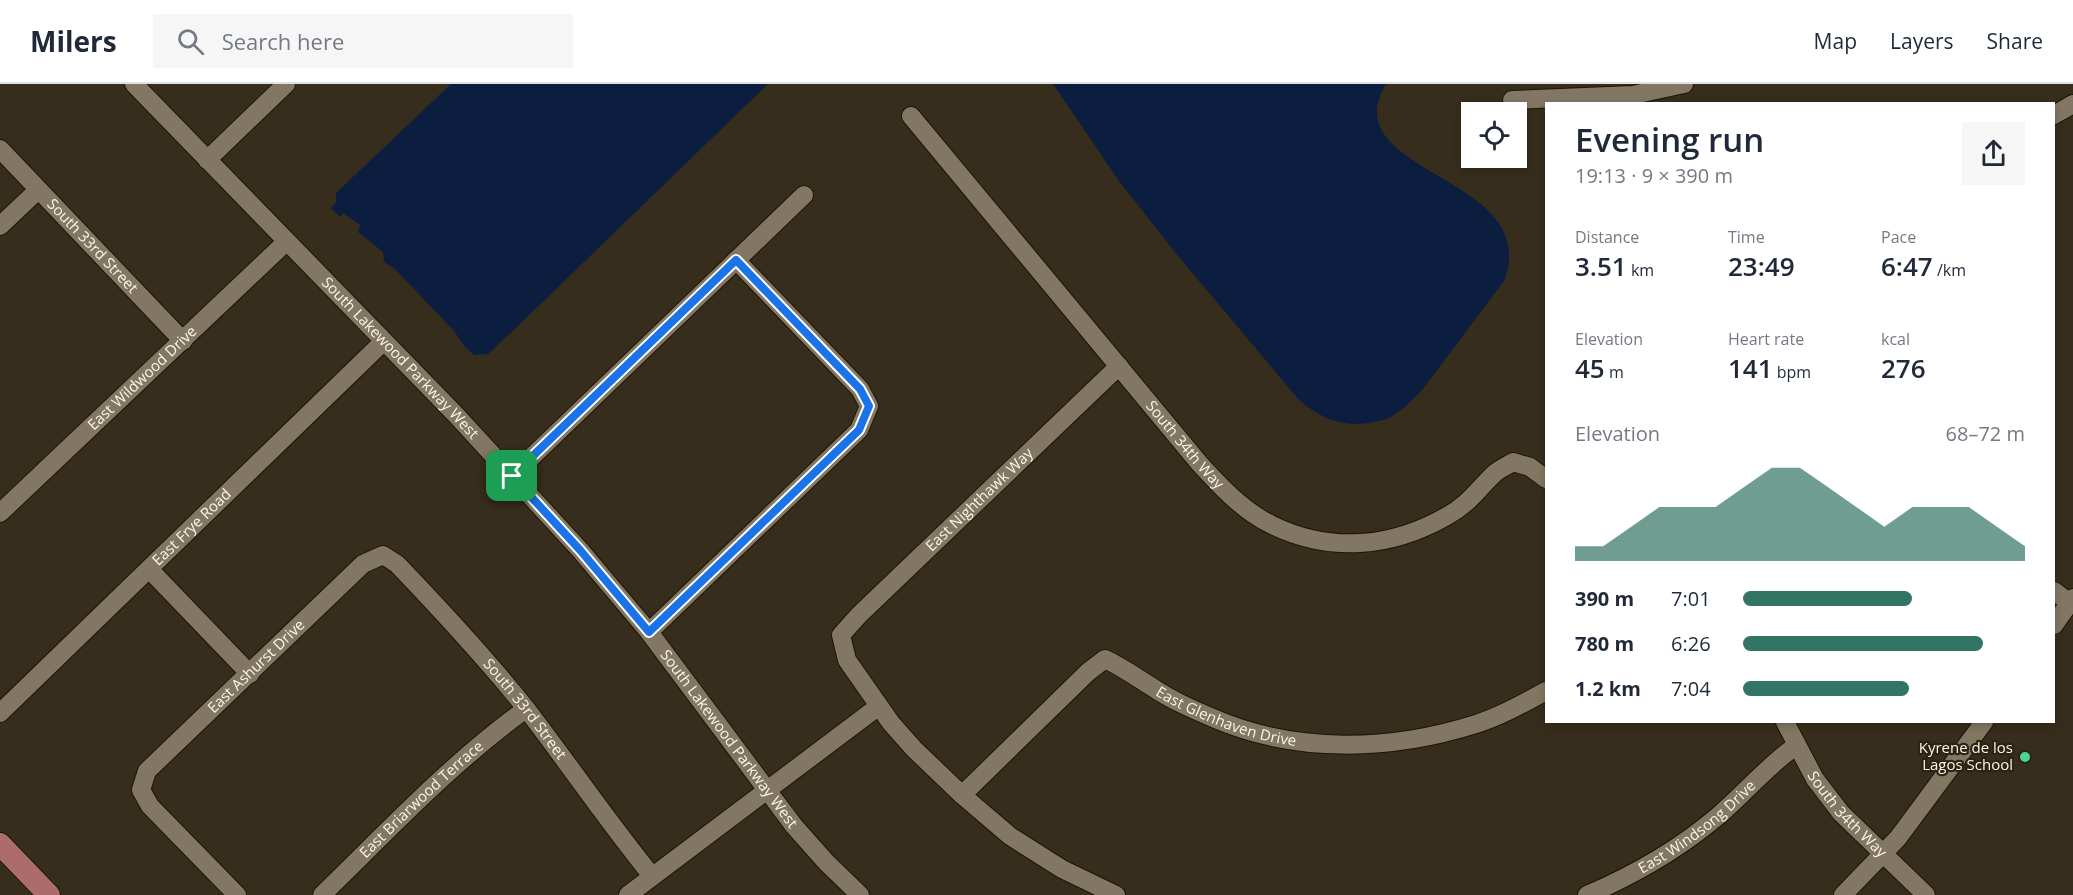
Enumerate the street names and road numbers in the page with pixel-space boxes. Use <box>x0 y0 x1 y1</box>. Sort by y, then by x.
street label: South 33rd Street <box>43 194 143 297</box>
street label: South Lakewood Parkway West <box>318 272 484 443</box>
street label: East Wildwood Drive <box>83 321 200 434</box>
street label: South 34th Way <box>1142 396 1229 493</box>
street label: East Nighthawk Way <box>921 442 1037 555</box>
street label: East Frye Road <box>147 484 235 569</box>
street label: East Ashurst Drive <box>203 614 308 717</box>
street label: South Lakewood Parkway West <box>657 645 803 832</box>
street label: South 33rd Street <box>480 654 572 763</box>
street label: East Glenhaven Drive <box>1153 681 1298 750</box>
street label: East Briarwood Terrace <box>355 736 487 862</box>
street label: South 34th Way <box>1804 767 1892 861</box>
street label: East Windsong Drive <box>1634 775 1759 877</box>

